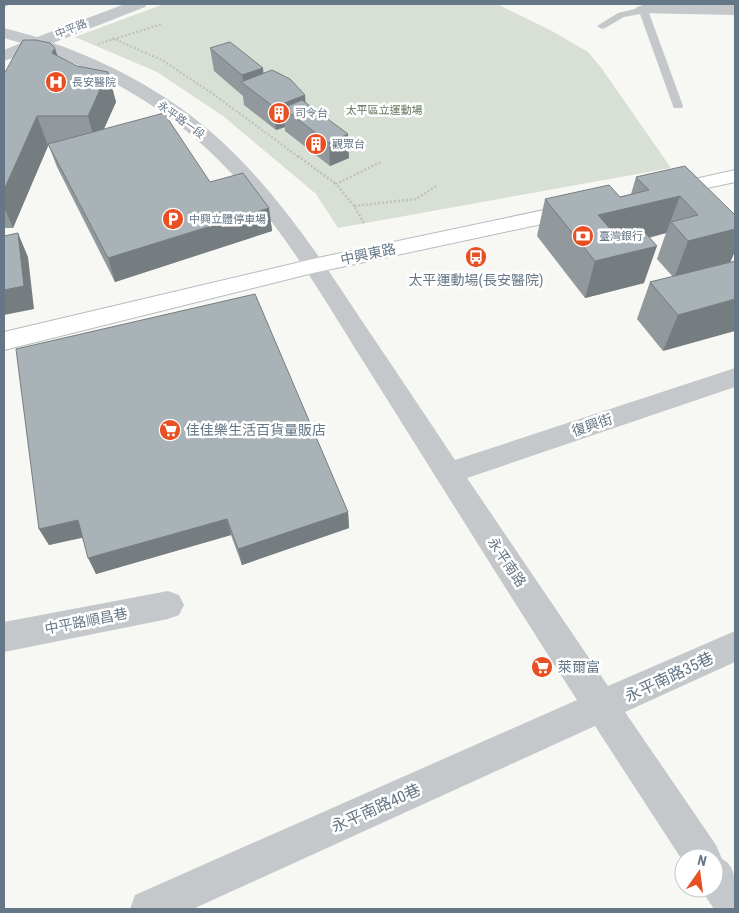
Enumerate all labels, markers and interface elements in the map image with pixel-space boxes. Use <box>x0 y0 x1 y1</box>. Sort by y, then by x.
street label: 中平路 <box>53 17 89 41</box>
hospital icon: 長安醫院 <box>44 70 68 94</box>
place label: 長安醫院 <box>72 76 116 89</box>
street label: 永平路一段 <box>155 99 207 141</box>
building icon: 司令台 <box>267 101 291 125</box>
park label: 太平區立運動場 <box>346 104 423 117</box>
place label: 司令台 <box>295 107 328 120</box>
building icon: 觀眾台 <box>304 132 328 156</box>
place label: 觀眾台 <box>332 138 365 151</box>
parking icon: 中興立體停車場 <box>161 207 185 231</box>
place label: 中興立體停車場 <box>189 213 266 226</box>
bank icon: 臺灣銀行 <box>571 224 595 248</box>
place label: 臺灣銀行 <box>599 230 643 243</box>
street label: 中興東路 <box>339 240 397 268</box>
bus stop icon: 太平運動場(長安醫院) <box>464 245 488 269</box>
place label: 太平運動場(長安醫院) <box>409 272 543 289</box>
street label: 復興街 <box>570 411 614 439</box>
supermarket icon: 佳佳樂生活百貨量販店 <box>158 418 182 442</box>
place label: 佳佳樂生活百貨量販店 <box>186 422 326 438</box>
street label: 永平南路 <box>485 534 529 590</box>
street label: 中平路順昌巷 <box>43 605 129 637</box>
street label: 永平南路35巷 <box>622 648 716 706</box>
supermarket icon: 萊爾富 <box>530 655 554 679</box>
place label: 萊爾富 <box>558 659 600 675</box>
street label: 永平南路40巷 <box>328 780 424 836</box>
north arrow <box>674 848 724 898</box>
text: N <box>696 852 708 869</box>

